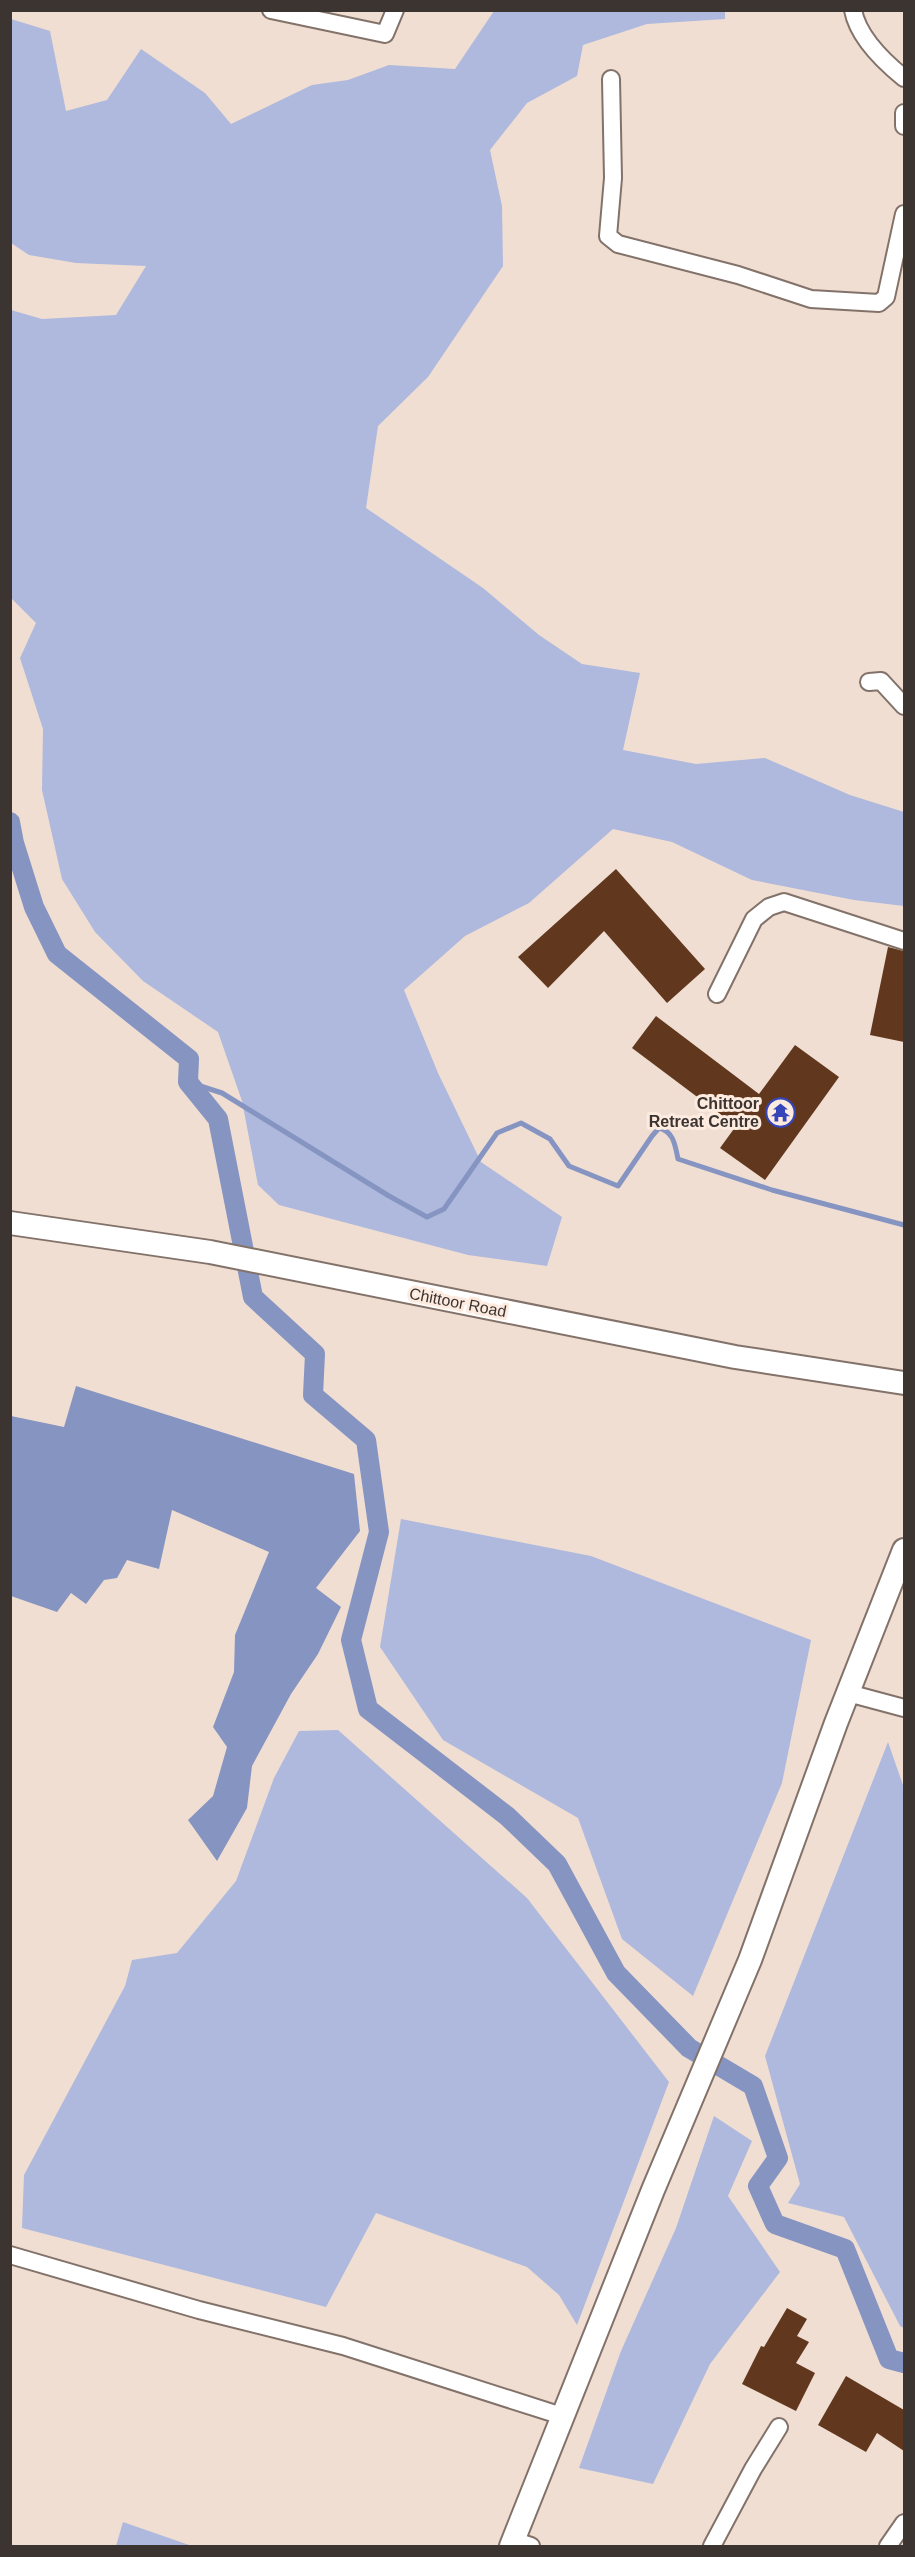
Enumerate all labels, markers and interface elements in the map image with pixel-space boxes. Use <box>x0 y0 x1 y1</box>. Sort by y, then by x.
place label: Chittoor Retreat Centre <box>649 1095 759 1130</box>
temple icon: Chittoor Retreat Centre <box>764 1096 796 1128</box>
street label: Chittoor Road <box>408 1285 508 1320</box>

